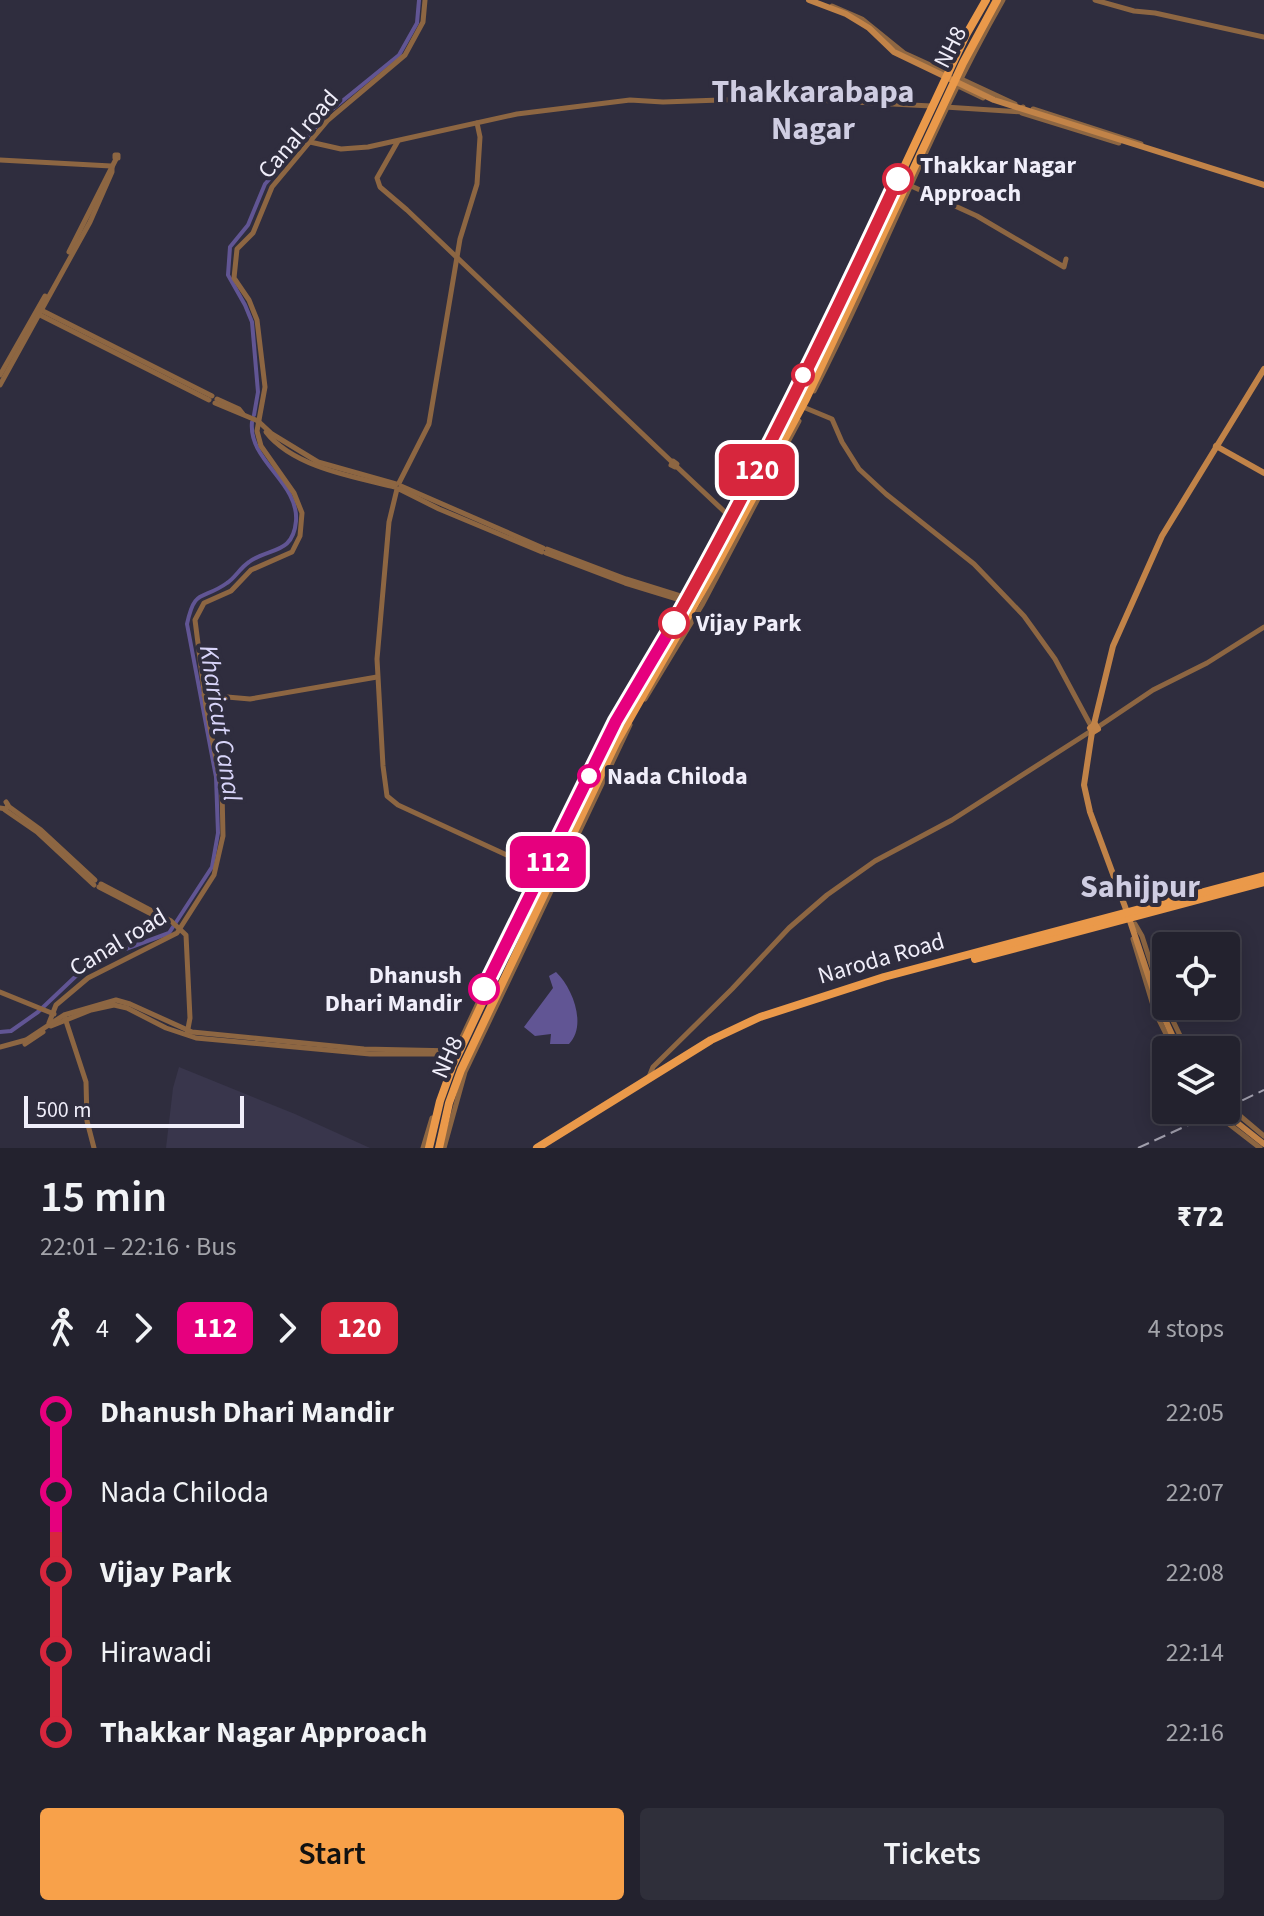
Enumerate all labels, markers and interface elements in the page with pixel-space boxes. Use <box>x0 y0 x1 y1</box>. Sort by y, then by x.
street label: NH8 <box>925 20 976 74</box>
district label: Thakkarabapa Nagar <box>712 69 914 152</box>
street label: Canal road <box>250 82 347 187</box>
place label: Thakkar Nagar Approach <box>919 148 1076 211</box>
marker: Thakkar Nagar Approach <box>883 164 913 194</box>
unlabelled marker <box>792 364 814 386</box>
line badge: 120 <box>711 444 803 496</box>
text: 120 <box>735 450 779 490</box>
place label: Vijay Park <box>695 606 802 641</box>
marker: Vijay Park <box>659 608 689 638</box>
water label: Kharicut Canal <box>190 642 251 804</box>
place label: Nada Chiloda <box>607 759 748 794</box>
marker: Nada Chiloda <box>578 765 600 787</box>
line badge: 112 <box>502 836 594 888</box>
text: 112 <box>526 842 570 882</box>
district label: Sahijpur <box>1080 864 1200 910</box>
street label: Canal road <box>63 900 174 985</box>
street label: Naroda Road <box>814 924 949 993</box>
map controls <box>1152 932 1240 1124</box>
button: locate <box>1152 932 1240 1020</box>
place label: Dhanush Dhari Mandir <box>325 958 462 1021</box>
marker: Dhanush Dhari Mandir <box>469 974 499 1004</box>
street label: NH8 <box>423 1030 472 1084</box>
button: layers <box>1152 1036 1240 1124</box>
scale bar <box>24 1092 244 1128</box>
text: 500 m <box>36 1094 91 1126</box>
text: 15 min <box>40 1166 167 1229</box>
text: ₹72 <box>1176 1195 1224 1238</box>
text: 22:01 – 22:16 · Bus <box>40 1228 236 1265</box>
icon: walk <box>40 1306 84 1350</box>
icon: forward <box>121 1306 165 1350</box>
icon: forward <box>265 1306 309 1350</box>
text: 112 <box>193 1308 237 1348</box>
text: 120 <box>337 1308 382 1348</box>
text: 4 <box>96 1310 109 1347</box>
text: 4 stops <box>1148 1310 1224 1347</box>
text: Dhanush Dhari Mandir <box>100 1391 394 1434</box>
text: 22:05 <box>1166 1394 1224 1431</box>
text: Nada Chiloda <box>100 1471 269 1514</box>
text: 22:07 <box>1166 1474 1224 1511</box>
text: Vijay Park <box>100 1551 232 1594</box>
text: 22:08 <box>1166 1554 1224 1591</box>
text: Hirawadi <box>100 1631 212 1674</box>
text: 22:14 <box>1166 1634 1224 1671</box>
text: Thakkar Nagar Approach <box>100 1711 427 1754</box>
text: 22:16 <box>1166 1714 1224 1751</box>
button: Start <box>40 1808 624 1900</box>
button: Tickets <box>640 1808 1224 1900</box>

